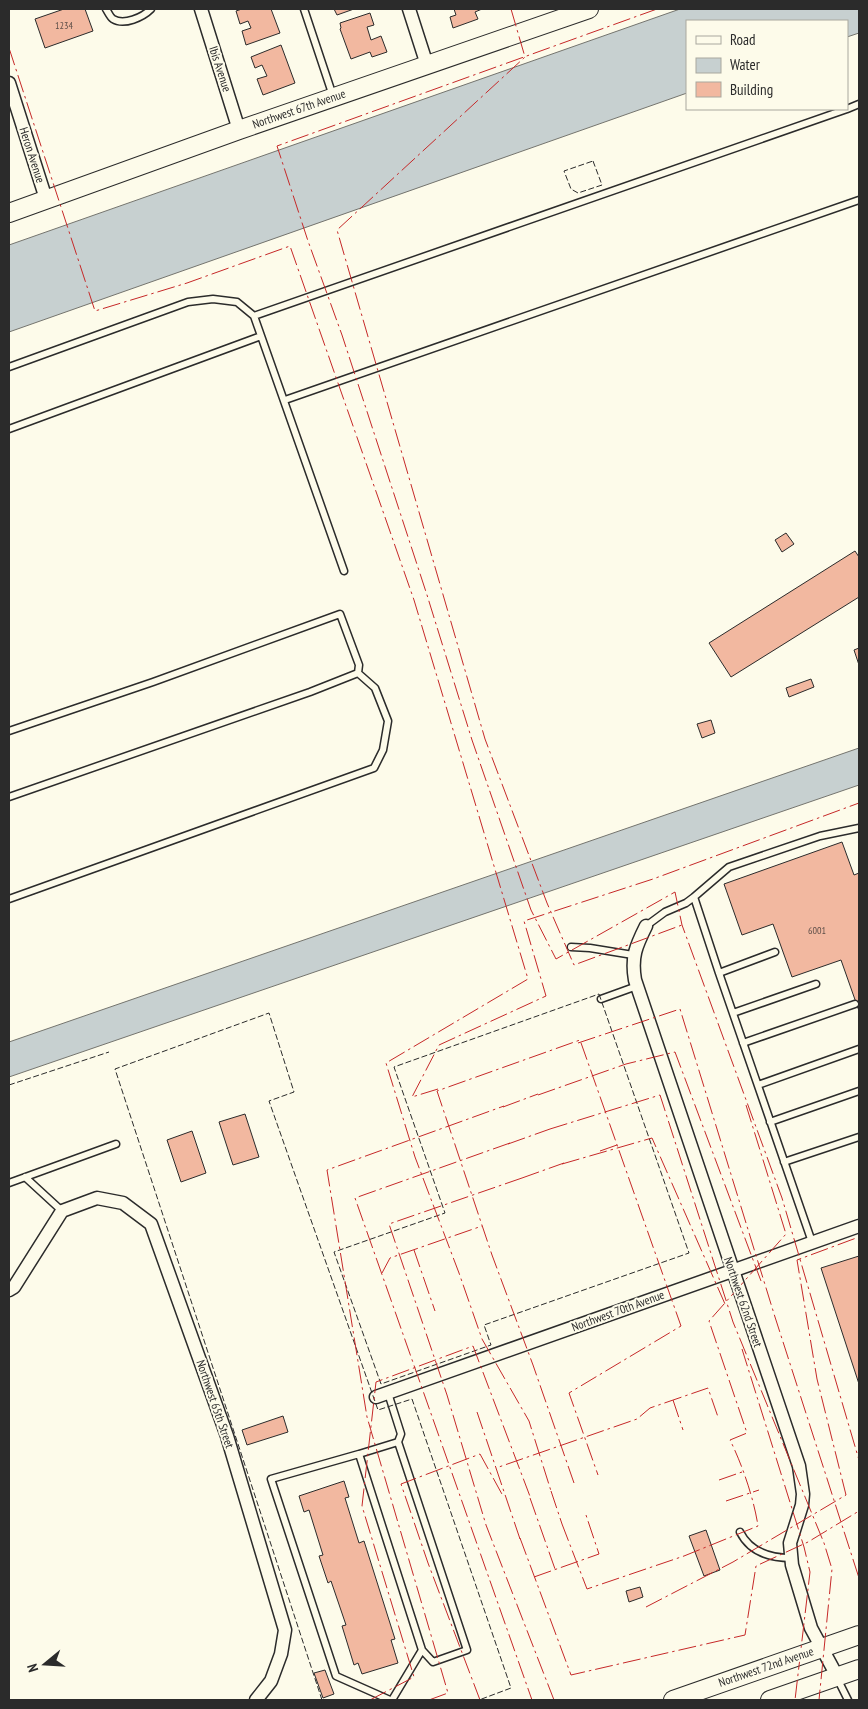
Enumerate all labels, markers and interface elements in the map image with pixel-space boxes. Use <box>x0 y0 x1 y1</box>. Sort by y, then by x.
house number: 1234 <box>55 19 74 32</box>
legend <box>686 20 848 110</box>
text: Road <box>730 30 756 49</box>
street label: Ibis Avenue <box>206 44 235 94</box>
text: Water <box>730 55 761 74</box>
text: Building <box>730 80 773 99</box>
street label: Northwest 67th Avenue <box>250 86 347 131</box>
street label: Heron Avenue <box>16 125 49 185</box>
house number: 6001 <box>808 924 826 937</box>
street label: Northwest 62nd Street <box>721 1255 766 1350</box>
street label: Northwest 70th Avenue <box>569 1287 666 1334</box>
street label: Northwest 65th Street <box>193 1358 238 1451</box>
north arrow <box>20 1639 70 1689</box>
street label: Northwest 72nd Avenue <box>716 1643 815 1690</box>
text: N <box>23 1662 42 1674</box>

